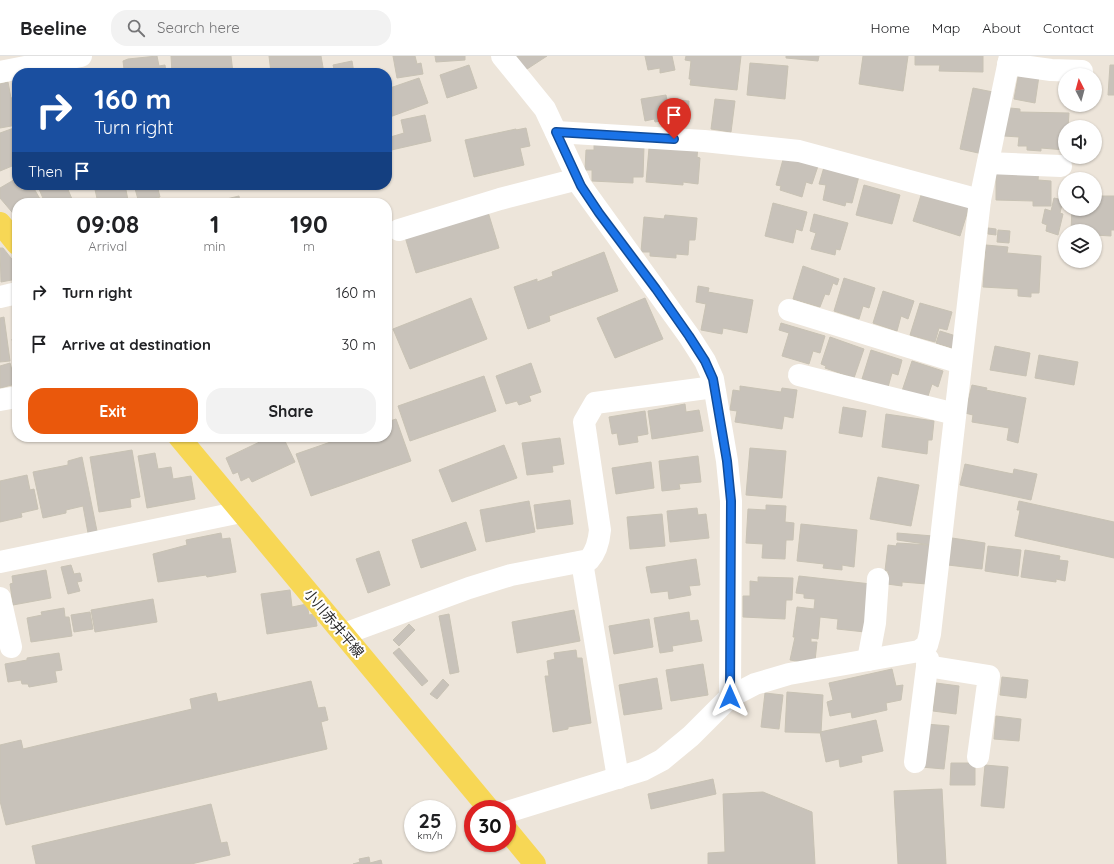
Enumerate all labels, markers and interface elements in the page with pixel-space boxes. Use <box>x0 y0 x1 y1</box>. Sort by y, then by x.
search box <box>111 10 391 46</box>
text: Beeline <box>20 16 87 40</box>
icon: search <box>125 17 147 39</box>
text: Search here <box>157 18 240 37</box>
text: Home <box>871 19 910 37</box>
text: Map <box>932 19 960 37</box>
text: About <box>982 19 1021 37</box>
text: Contact <box>1043 19 1094 37</box>
north arrow <box>1058 68 1102 112</box>
map controls <box>1058 68 1102 268</box>
text: 160 m <box>94 81 171 116</box>
icon: right <box>28 84 80 136</box>
pin <box>657 98 691 139</box>
icon: arrive <box>663 104 685 126</box>
text: Turn right <box>94 116 174 139</box>
button: sound <box>1058 120 1102 164</box>
icon: arrive <box>71 160 93 182</box>
text: Then <box>28 162 63 181</box>
button: search <box>1058 172 1102 216</box>
text: 09:08 <box>76 209 139 239</box>
text: 1 <box>210 209 219 239</box>
text: 190 <box>290 209 328 239</box>
button: layers <box>1058 224 1102 268</box>
text: Arrival <box>88 238 127 254</box>
text: min <box>203 238 226 254</box>
text: m <box>303 238 315 254</box>
icon: right <box>28 281 50 303</box>
text: Turn right <box>62 283 133 302</box>
text: 160 m <box>336 283 376 302</box>
icon: arrive <box>28 333 50 355</box>
text: Arrive at destination <box>62 335 211 354</box>
text: 30 m <box>341 335 376 354</box>
button: Exit <box>28 388 198 434</box>
button: Share <box>206 388 376 434</box>
street label: 小川赤井平線 <box>300 585 368 661</box>
position arrow <box>709 676 751 718</box>
speed limit sign: 30 <box>464 800 516 852</box>
text: 25 <box>419 808 441 833</box>
text: km/h <box>417 829 443 842</box>

